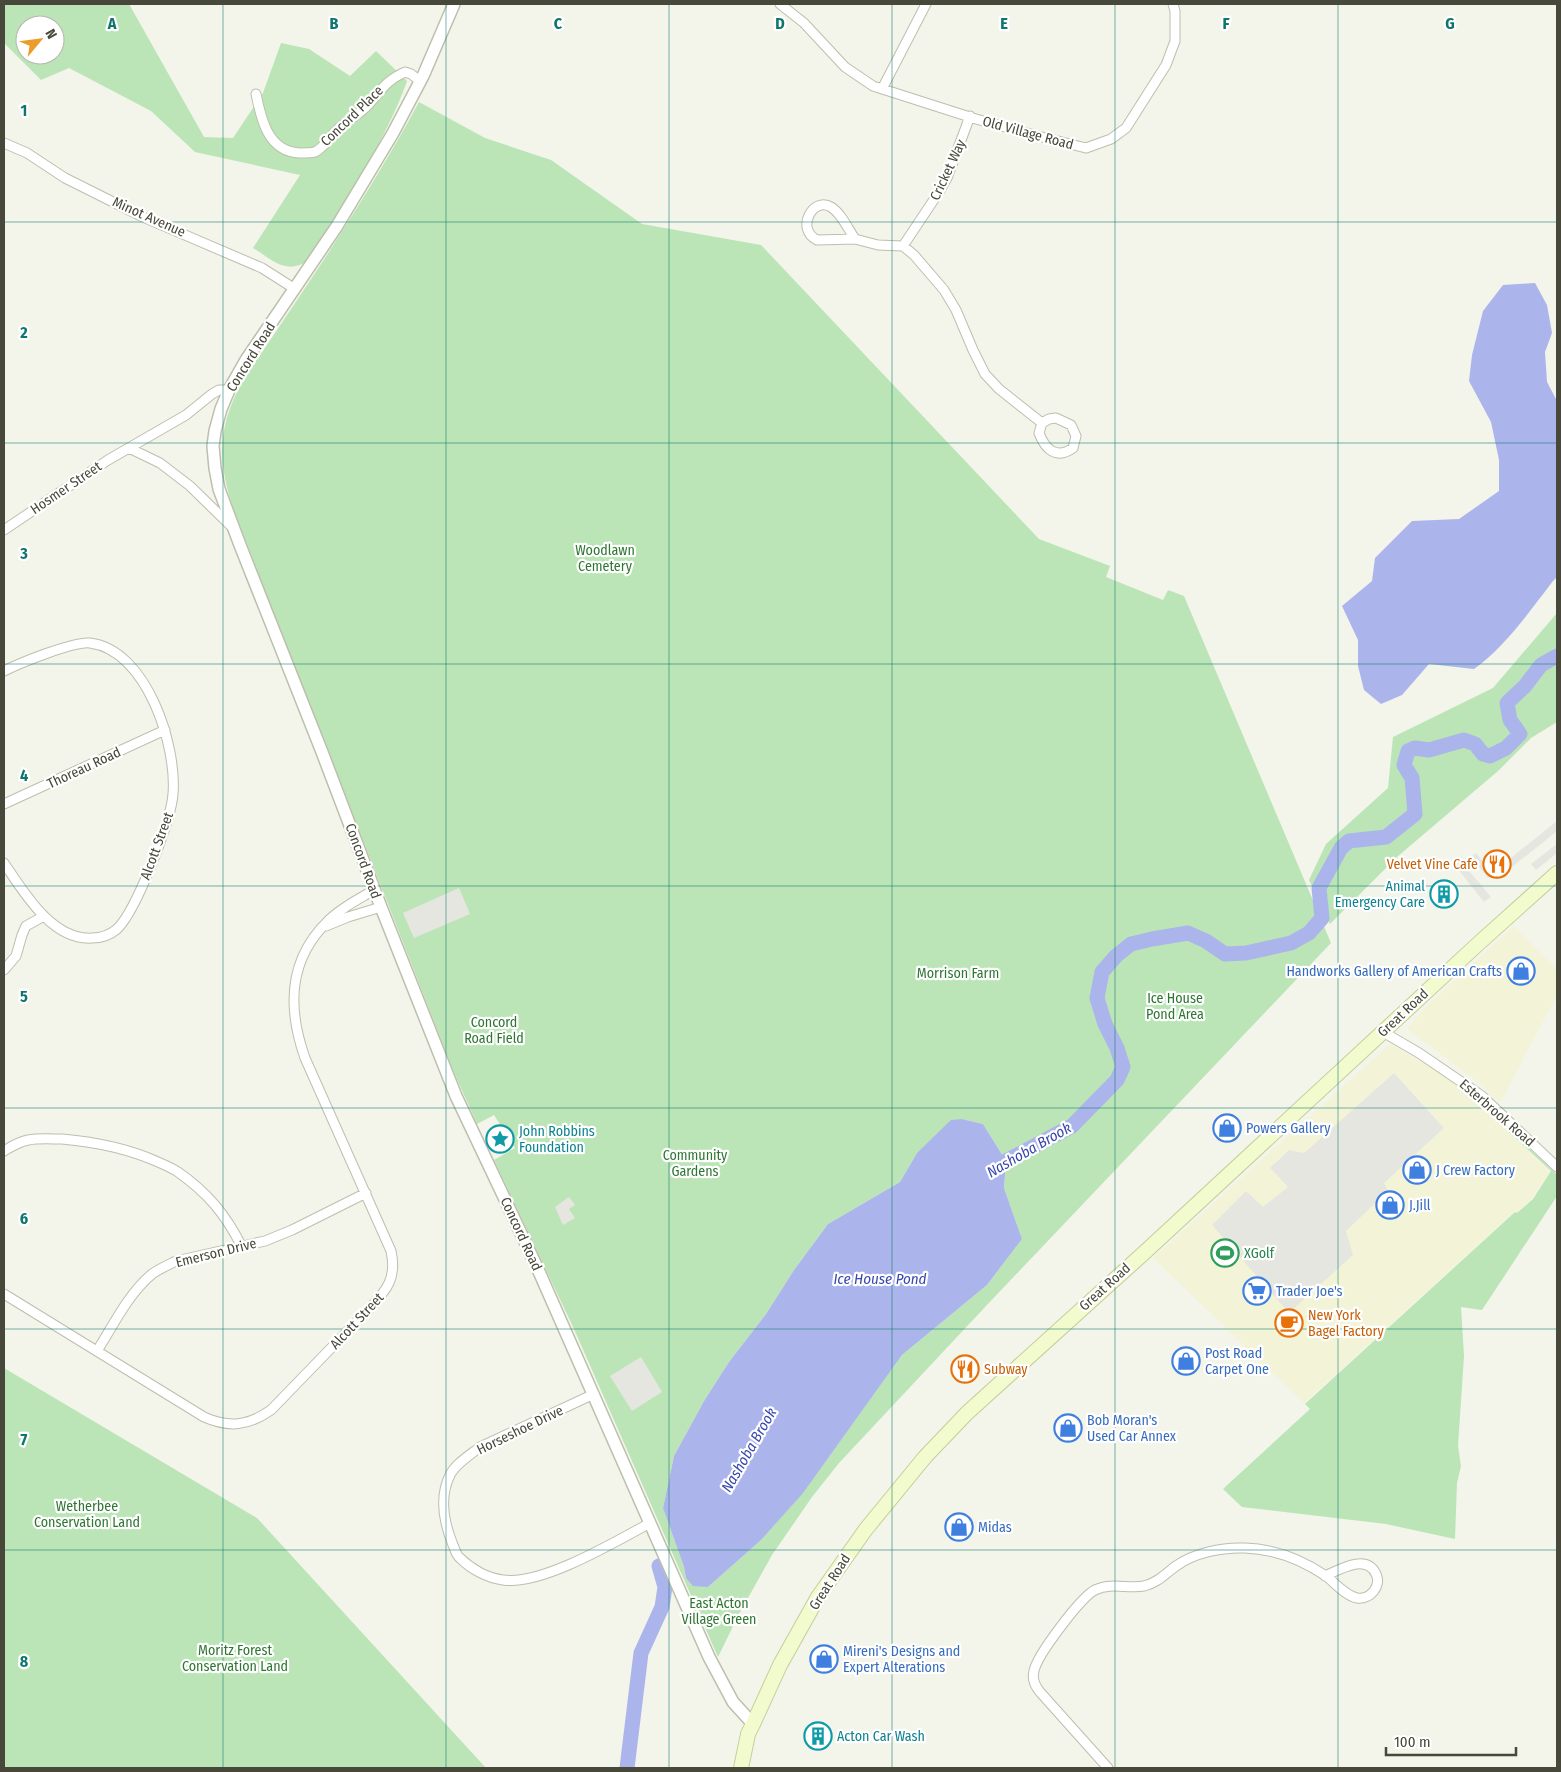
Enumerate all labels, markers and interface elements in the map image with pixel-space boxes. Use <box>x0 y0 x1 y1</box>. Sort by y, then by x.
text: A <box>107 14 117 33</box>
text: B <box>330 14 339 33</box>
text: C <box>554 14 563 33</box>
text: D <box>775 14 785 33</box>
text: E <box>1000 14 1008 33</box>
text: F <box>1222 14 1230 33</box>
text: G <box>1445 14 1455 33</box>
north arrow <box>15 15 65 65</box>
text: N <box>41 26 60 42</box>
street label: Concord Place <box>317 82 387 150</box>
text: 1 <box>21 101 27 120</box>
street label: Old Village Road <box>981 113 1075 153</box>
street label: Cricket Way <box>926 136 970 203</box>
street label: Minot Avenue <box>110 193 188 241</box>
street label: Concord Road <box>223 319 279 395</box>
text: 2 <box>19 323 28 342</box>
street label: Hosmer Street <box>27 458 105 518</box>
park label: Woodlawn Cemetery <box>575 542 635 575</box>
text: 3 <box>19 544 28 563</box>
street label: Thoreau Road <box>45 744 123 792</box>
text: 4 <box>20 766 28 785</box>
street label: Alcott Street <box>137 809 177 882</box>
street label: Concord Road <box>342 821 384 901</box>
restaurant icon: Velvet Vine Cafe <box>1482 849 1512 879</box>
place label: Velvet Vine Cafe <box>1387 856 1478 873</box>
place label: Animal Emergency Care <box>1335 878 1425 911</box>
building icon: Animal Emergency Care <box>1429 879 1459 909</box>
shop icon: Handworks Gallery of American Crafts <box>1506 956 1536 986</box>
place label: Handworks Gallery of American Crafts <box>1286 963 1502 980</box>
park label: Morrison Farm <box>917 965 999 982</box>
street label: Great Road <box>1374 985 1432 1041</box>
text: 5 <box>20 987 28 1006</box>
park label: Ice House Pond Area <box>1146 990 1204 1023</box>
park label: Concord Road Field <box>464 1014 524 1047</box>
street label: Esterbrook Road <box>1456 1076 1538 1150</box>
shop icon: Powers Gallery <box>1212 1113 1242 1143</box>
water label: Nashoba Brook <box>984 1118 1075 1181</box>
place label: Powers Gallery <box>1246 1120 1331 1137</box>
place label: John Robbins Foundation <box>519 1123 595 1156</box>
place icon: John Robbins Foundation <box>485 1124 515 1154</box>
park label: Community Gardens <box>663 1147 728 1180</box>
shop icon: J Crew Factory <box>1402 1155 1432 1185</box>
place label: J Crew Factory <box>1436 1162 1516 1179</box>
shop icon: J.Jill <box>1375 1190 1405 1220</box>
street label: Concord Road <box>497 1195 545 1273</box>
place label: J.Jill <box>1409 1197 1431 1214</box>
text: 6 <box>20 1209 28 1228</box>
street label: Emerson Drive <box>174 1235 258 1271</box>
sports icon: XGolf <box>1210 1238 1240 1268</box>
place label: XGolf <box>1244 1245 1276 1262</box>
street label: Great Road <box>1076 1260 1134 1314</box>
water label: Ice House Pond <box>833 1270 927 1288</box>
supermarket icon: Trader Joe's <box>1242 1276 1272 1306</box>
place label: Trader Joe's <box>1276 1283 1343 1300</box>
street label: Alcott Street <box>327 1289 388 1353</box>
place label: New York Bagel Factory <box>1308 1307 1384 1340</box>
cafe icon: New York Bagel Factory <box>1274 1308 1304 1338</box>
place label: Post Road Carpet One <box>1205 1345 1269 1378</box>
shop icon: Post Road Carpet One <box>1171 1346 1201 1376</box>
restaurant icon: Subway <box>950 1354 980 1384</box>
place label: Subway <box>984 1361 1028 1378</box>
street label: Horseshoe Drive <box>474 1402 566 1458</box>
water label: Nashoba Brook <box>718 1404 781 1495</box>
place label: Bob Moran's Used Car Annex <box>1087 1412 1177 1445</box>
shop icon: Bob Moran's Used Car Annex <box>1053 1413 1083 1443</box>
text: 7 <box>21 1430 28 1449</box>
park label: Wetherbee Conservation Land <box>34 1498 140 1531</box>
shop icon: Midas <box>944 1512 974 1542</box>
place label: Midas <box>978 1519 1012 1536</box>
street label: Great Road <box>806 1551 854 1613</box>
park label: East Acton Village Green <box>682 1595 756 1628</box>
park label: Moritz Forest Conservation Land <box>182 1642 288 1675</box>
place label: Mireni's Designs and Expert Alterations <box>843 1643 960 1676</box>
shop icon: Mireni's Designs and Expert Alterations <box>809 1644 839 1674</box>
text: 8 <box>20 1652 29 1671</box>
building icon: Acton Car Wash <box>803 1721 833 1751</box>
scale bar <box>1386 1724 1516 1756</box>
place label: Acton Car Wash <box>837 1728 925 1745</box>
text: 100 m <box>1394 1733 1431 1751</box>

